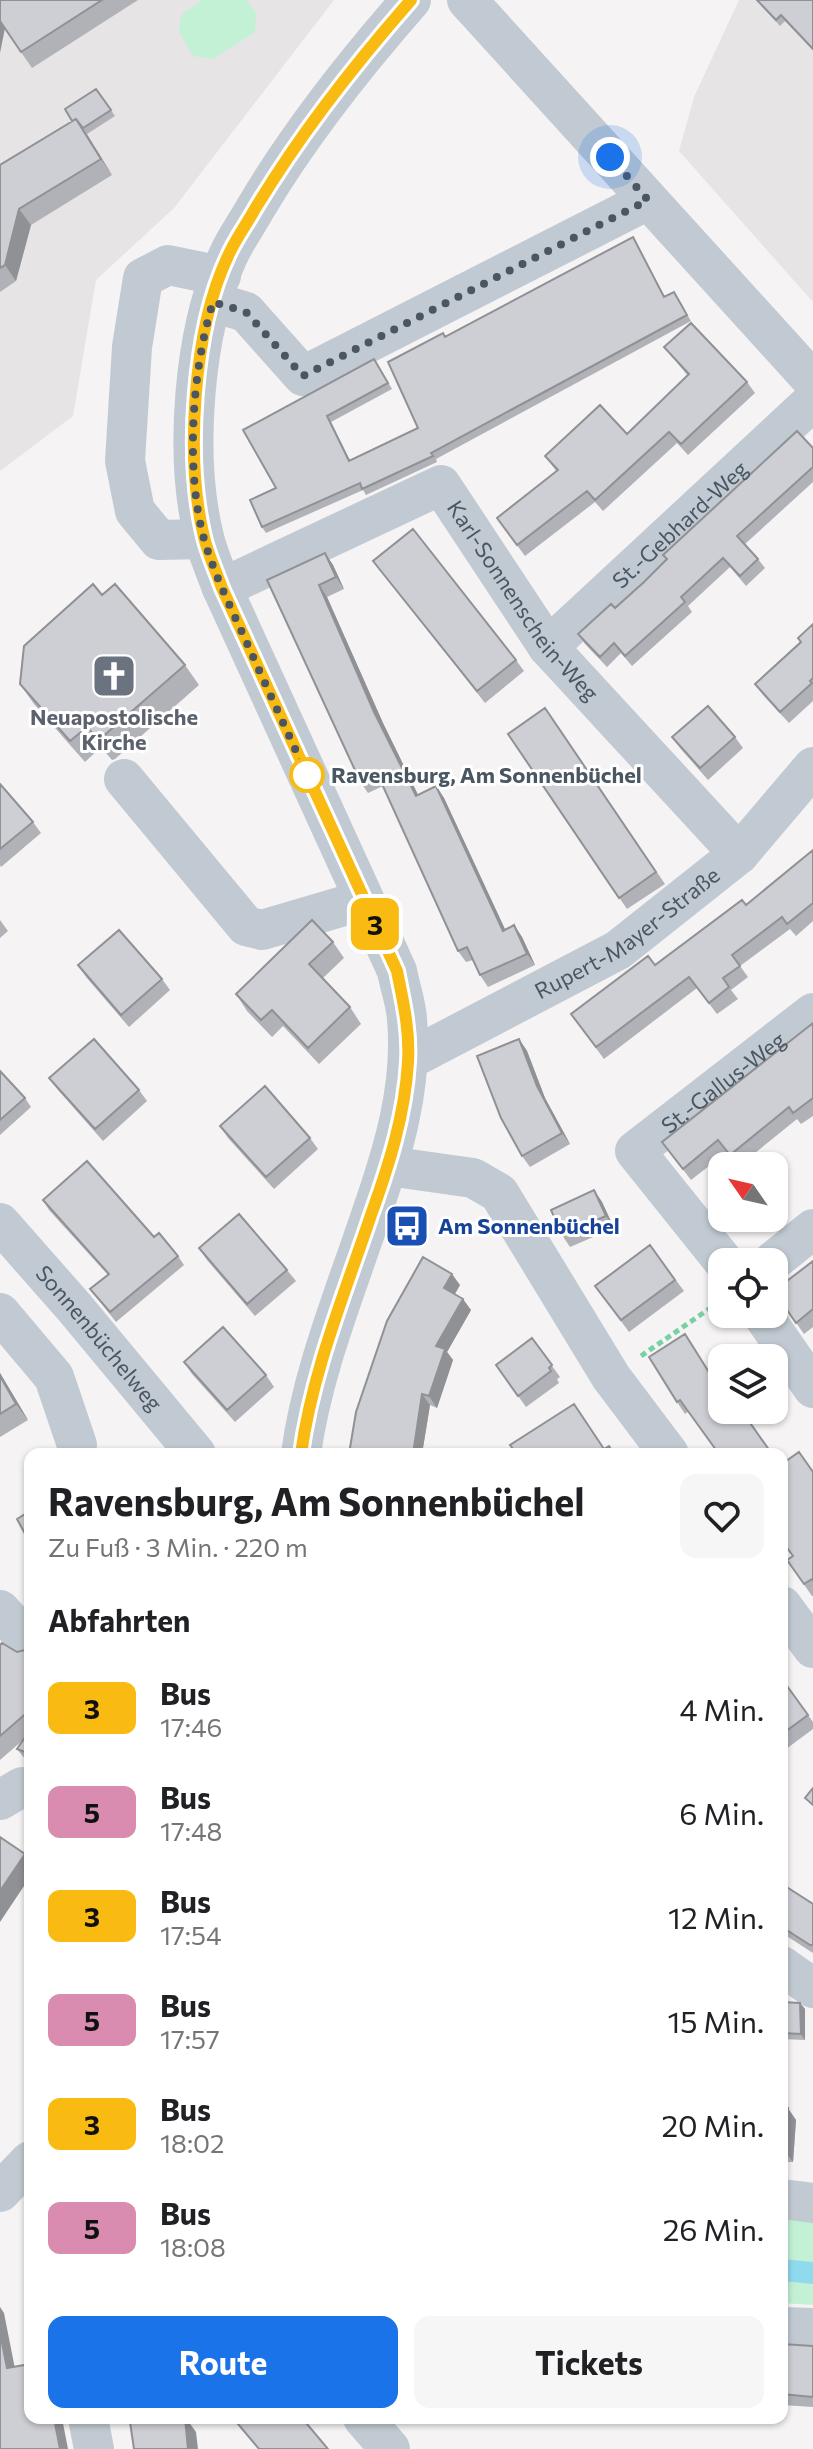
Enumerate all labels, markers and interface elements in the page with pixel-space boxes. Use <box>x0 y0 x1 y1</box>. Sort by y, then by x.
your location <box>590 137 630 177</box>
street label: St.-Gebhard-Weg <box>606 455 753 594</box>
street label: Karl-Sonnenschein-Weg <box>442 495 605 706</box>
church icon: Neuapostolische Kirche <box>90 652 138 700</box>
place label: Neuapostolische Kirche <box>30 703 198 755</box>
marker: Ravensburg, Am Sonnenbüchel <box>290 758 324 792</box>
place label: Ravensburg, Am Sonnenbüchel <box>331 761 642 788</box>
street label: Rupert-Mayer-Straße <box>530 861 725 1004</box>
line badge: 3 <box>349 898 401 950</box>
text: 3 <box>367 907 383 941</box>
street label: St.-Gallus-Weg <box>655 1025 791 1139</box>
north arrow <box>708 1152 788 1232</box>
map controls <box>708 1152 788 1424</box>
bus stop icon: Am Sonnenbüchel <box>383 1202 431 1250</box>
place label: Am Sonnenbüchel <box>438 1212 620 1239</box>
button: locate <box>708 1248 788 1328</box>
street label: Sonnenbüchelweg <box>30 1259 169 1416</box>
button: layers <box>708 1344 788 1424</box>
button: heart <box>680 1474 764 1558</box>
text: Ravensburg, Am Sonnenbüchel <box>48 1477 585 1524</box>
text: Zu Fuß · 3 Min. · 220 m <box>48 1531 308 1562</box>
text: Abfahrten <box>48 1601 190 1638</box>
text: Bus <box>160 1674 211 1711</box>
text: 4 Min. <box>680 1690 764 1727</box>
text: 3 <box>84 1691 100 1725</box>
text: 17:46 <box>160 1711 222 1742</box>
text: Bus <box>160 1778 211 1815</box>
text: 6 Min. <box>679 1794 764 1831</box>
text: 5 <box>84 1795 100 1829</box>
text: 17:48 <box>160 1815 222 1846</box>
text: Bus <box>160 1882 211 1919</box>
text: 12 Min. <box>668 1898 764 1935</box>
text: 3 <box>84 1899 100 1933</box>
text: 17:54 <box>160 1919 222 1950</box>
text: Bus <box>160 1986 211 2023</box>
text: 15 Min. <box>667 2002 764 2039</box>
text: 5 <box>84 2003 100 2037</box>
text: 17:57 <box>160 2023 220 2054</box>
text: Bus <box>160 2090 211 2127</box>
text: 20 Min. <box>661 2106 764 2143</box>
text: 3 <box>84 2107 100 2141</box>
text: 18:02 <box>160 2127 224 2158</box>
text: Bus <box>160 2194 211 2231</box>
text: 26 Min. <box>663 2210 764 2247</box>
text: 5 <box>84 2211 100 2245</box>
text: 18:08 <box>160 2231 226 2262</box>
button: Route <box>48 2316 398 2408</box>
button: Tickets <box>414 2316 764 2408</box>

